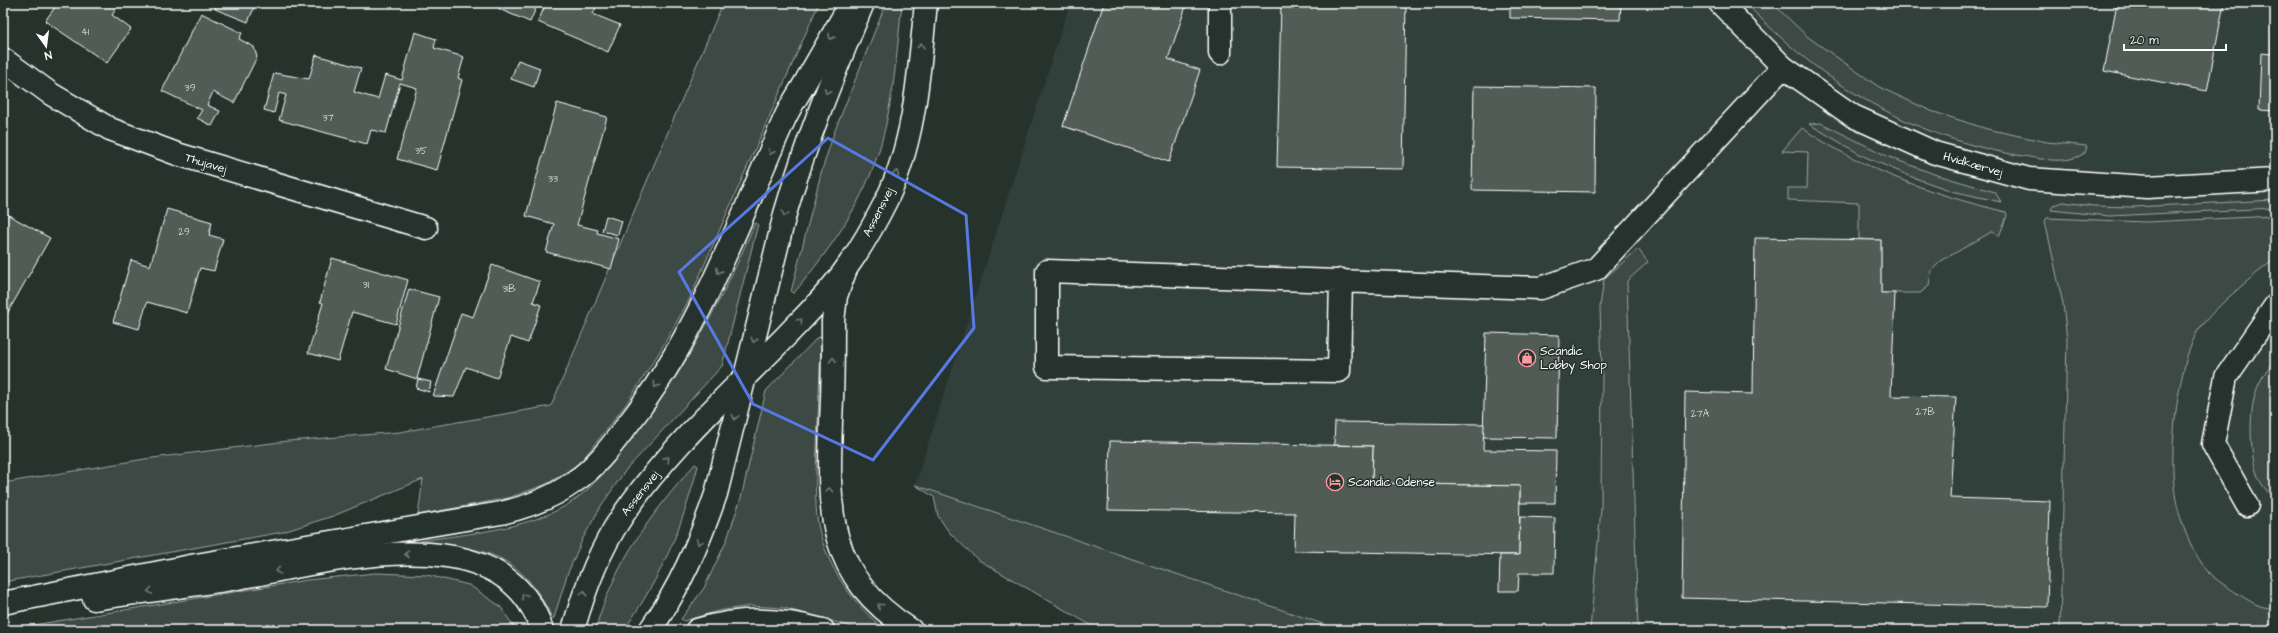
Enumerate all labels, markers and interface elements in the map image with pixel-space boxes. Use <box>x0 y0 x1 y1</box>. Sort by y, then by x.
house number: 41 <box>81 25 90 39</box>
north arrow <box>26 26 66 66</box>
scale bar <box>2124 26 2226 52</box>
text: 20 m <box>2130 32 2159 49</box>
one-way arrow <box>829 33 836 40</box>
one-way arrow <box>917 43 926 49</box>
text: N <box>43 47 53 63</box>
house number: 39 <box>185 81 196 95</box>
one-way arrow <box>824 86 832 94</box>
house number: 37 <box>322 111 334 125</box>
house number: 35 <box>415 144 427 158</box>
one-way arrow <box>767 148 775 155</box>
street label: Hvidkærvej <box>1941 148 2006 181</box>
street label: Thujavej <box>183 149 230 178</box>
one-way arrow <box>892 170 900 177</box>
house number: 33 <box>548 172 558 186</box>
street label: Assensvej <box>859 184 898 240</box>
one-way arrow <box>781 210 790 217</box>
house number: 29 <box>178 225 190 239</box>
one-way arrow <box>716 267 724 274</box>
house number: 31 <box>363 278 370 292</box>
house number: 31B <box>502 282 516 296</box>
one-way arrow <box>795 318 803 326</box>
one-way arrow <box>750 337 758 343</box>
place label: Scandic Lobby Shop <box>1540 343 1607 375</box>
shop icon: Scandic Lobby Shop <box>1517 348 1537 368</box>
one-way arrow <box>829 357 837 363</box>
one-way arrow <box>654 380 661 387</box>
house number: 27B <box>1916 405 1934 419</box>
house number: 27A <box>1691 407 1710 421</box>
one-way arrow <box>731 414 739 420</box>
one-way arrow <box>662 457 669 464</box>
street label: Assensvej <box>617 466 664 519</box>
hotel icon: Scandic Odense <box>1325 472 1345 492</box>
place label: Scandic Odense <box>1348 474 1435 491</box>
one-way arrow <box>825 487 834 493</box>
one-way arrow <box>696 538 704 545</box>
one-way arrow <box>404 550 410 558</box>
one-way arrow <box>275 566 281 575</box>
one-way arrow <box>147 586 153 595</box>
one-way arrow <box>580 589 588 596</box>
one-way arrow <box>522 593 529 600</box>
one-way arrow <box>877 604 885 611</box>

